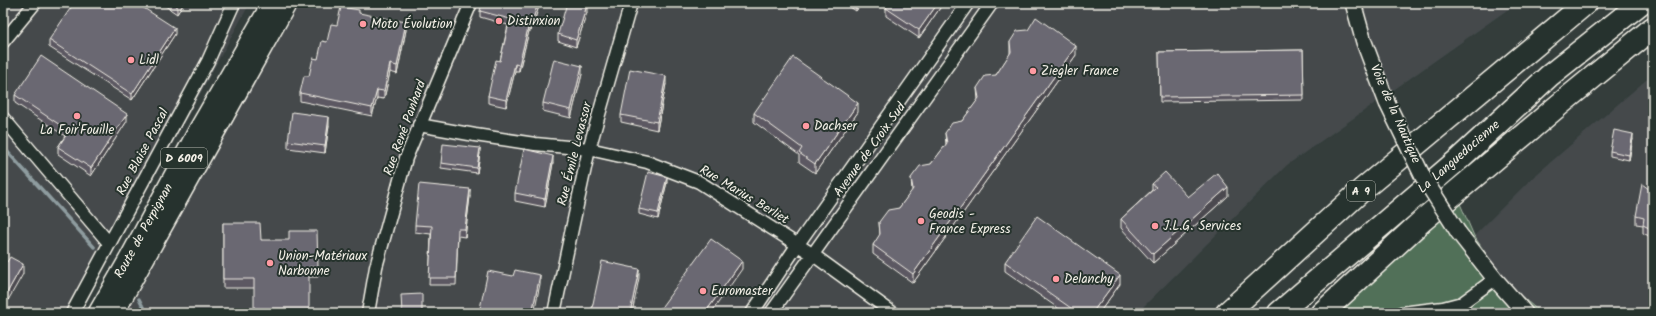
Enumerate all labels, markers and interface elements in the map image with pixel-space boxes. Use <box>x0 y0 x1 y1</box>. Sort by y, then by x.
place label: Distinxion <box>507 11 561 32</box>
place label: Moto Évolution <box>371 14 453 35</box>
marker: Distinxion <box>494 16 504 26</box>
marker: Moto Évolution <box>358 19 368 29</box>
place label: Lidl <box>139 50 159 71</box>
marker: Lidl <box>126 55 136 65</box>
place label: Ziegler France <box>1041 61 1119 82</box>
street label: Voie de la Nautique <box>1364 61 1426 167</box>
marker: Ziegler France <box>1028 66 1038 76</box>
street label: Rue René Panhard <box>378 77 432 179</box>
street label: Avenue de Croix Sud <box>828 98 912 202</box>
street label: Rue Émile Levassor <box>552 99 598 208</box>
street label: Rue Blaise Pascal <box>111 105 175 199</box>
marker: La Foir'Fouille <box>72 111 82 121</box>
street label: La Languedocienne <box>1413 115 1505 199</box>
place label: Dachser <box>814 116 858 137</box>
place label: La Foir'Fouille <box>40 120 114 141</box>
marker: Dachser <box>801 121 811 131</box>
road number: D 6009 <box>161 148 207 168</box>
street label: Rue Marius Berliet <box>695 160 794 231</box>
street label: Route de Perpignan <box>109 179 179 282</box>
road number: A 9 <box>1347 181 1375 201</box>
place label: Geodis - France Express <box>929 204 1011 240</box>
marker: Geodis - France Express <box>916 216 926 226</box>
place label: J.L.G. Services <box>1163 216 1242 237</box>
marker: J.L.G. Services <box>1150 221 1160 231</box>
place label: Union-Matériaux Narbonne <box>278 246 367 282</box>
marker: Union-Matériaux Narbonne <box>265 258 275 268</box>
place label: Delanchy <box>1064 269 1114 290</box>
marker: Delanchy <box>1051 274 1061 284</box>
place label: Euromaster <box>711 281 773 302</box>
marker: Euromaster <box>698 286 708 296</box>

